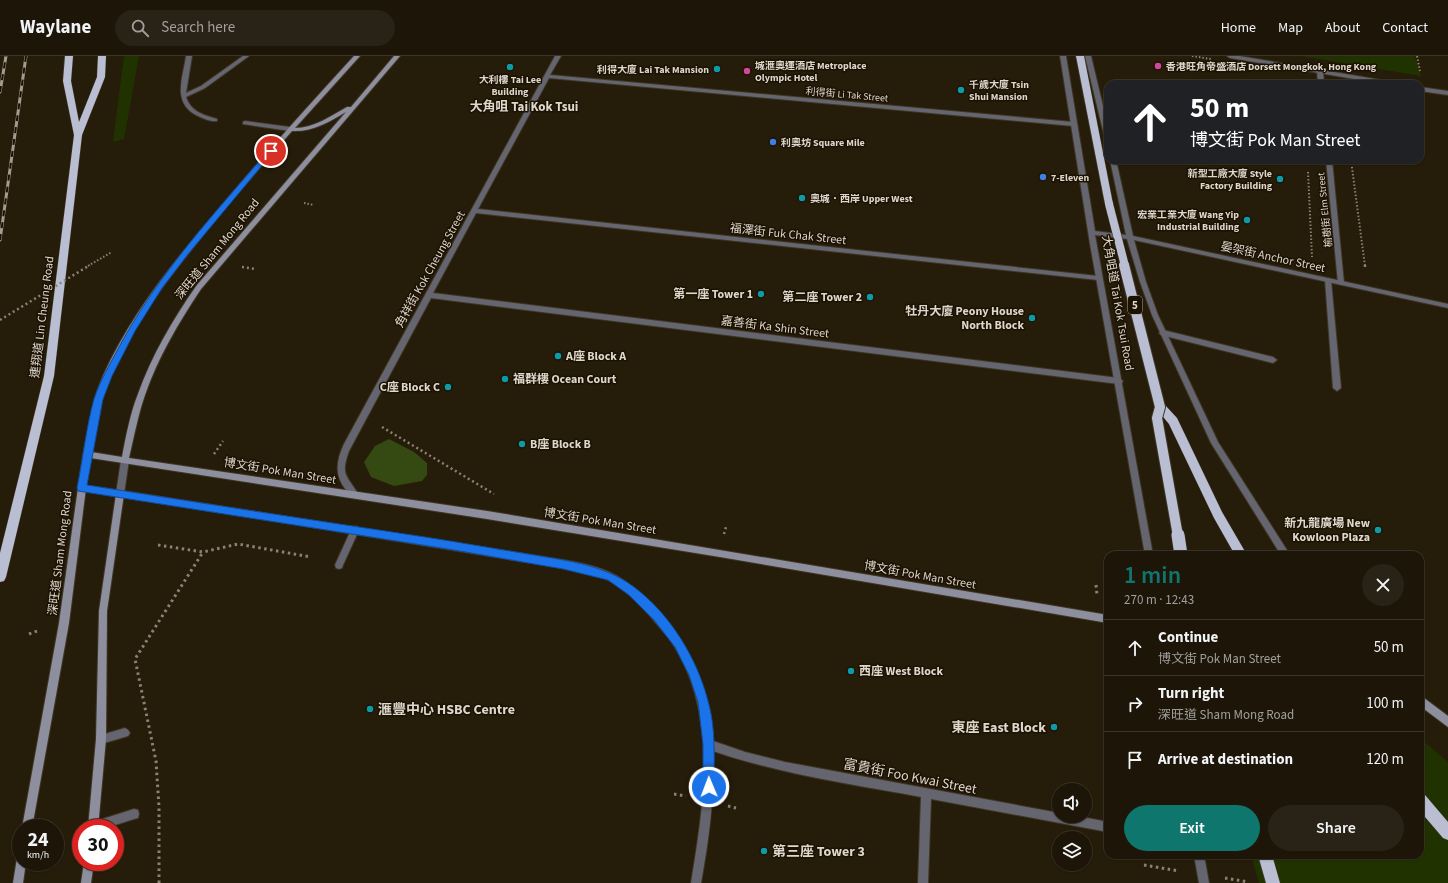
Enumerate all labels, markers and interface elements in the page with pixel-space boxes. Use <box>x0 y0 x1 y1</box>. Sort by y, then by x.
search box <box>115 10 395 46</box>
text: Waylane <box>20 14 91 41</box>
icon: search <box>129 17 151 39</box>
text: Search here <box>161 17 235 38</box>
text: Home <box>1221 18 1256 38</box>
text: Map <box>1278 18 1303 38</box>
text: About <box>1325 18 1360 38</box>
text: Contact <box>1382 18 1428 38</box>
place label: 城滙奧運酒店 Metroplace Olympic Hotel <box>755 59 866 85</box>
place label: 香港旺角帝盛酒店 Dorsett Mongkok, Hong Kong <box>1165 60 1377 74</box>
marker: 香港旺角帝盛酒店 Dorsett Mongkok, Hong Kong <box>1153 61 1163 71</box>
marker: 大利樓 Tai Lee Building <box>505 62 515 72</box>
place label: 利得大廈 Lai Tak Mansion <box>596 63 709 77</box>
marker: 利得大廈 Lai Tak Mansion <box>712 64 722 74</box>
marker: 城滙奧運酒店 Metroplace Olympic Hotel <box>742 66 752 76</box>
place label: 大利樓 Tai Lee Building <box>479 73 541 99</box>
place label: 千歲大廈 Tsin Shui Mansion <box>969 78 1029 104</box>
street label: 利得街 Li Tak Street <box>805 84 889 106</box>
marker: 千歲大廈 Tsin Shui Mansion <box>956 85 966 95</box>
text: 50 m <box>1190 88 1249 128</box>
icon: ahead <box>1124 96 1176 148</box>
district label: 大角咀 Tai Kok Tsui <box>470 98 578 116</box>
text: 博文街 Pok Man Street <box>1190 128 1360 153</box>
pin <box>254 134 288 168</box>
place label: 利奧坊 Square Mile <box>780 136 865 150</box>
marker: 利奧坊 Square Mile <box>768 137 778 147</box>
icon: arrive <box>260 140 282 162</box>
place label: 新型工廠大廈 Style Factory Building <box>1188 167 1273 193</box>
place label: 7-Eleven <box>1051 171 1089 185</box>
street label: 榆樹街 Elm Street <box>1314 171 1336 248</box>
marker: 7-Eleven <box>1038 172 1048 182</box>
marker: 新型工廠大廈 Style Factory Building <box>1275 174 1285 184</box>
place label: 奧城．西岸 Upper West <box>810 192 913 206</box>
marker: 奧城．西岸 Upper West <box>797 193 807 203</box>
street label: 深旺道 Sham Mong Road <box>171 195 264 304</box>
street label: 角祥街 Kok Cheung Street <box>391 208 470 331</box>
place label: 宏業工業大廈 Wang Yip Industrial Building <box>1137 208 1240 234</box>
marker: 宏業工業大廈 Wang Yip Industrial Building <box>1242 215 1252 225</box>
street label: 福澤街 Fuk Chak Street <box>729 220 847 249</box>
street label: 大角咀道 Tai Kok Tsui Road <box>1097 234 1138 372</box>
street label: 晏架街 Anchor Street <box>1219 238 1327 277</box>
street label: 連翔道 Lin Cheung Road <box>27 255 58 379</box>
place label: 第一座 Tower 1 <box>673 286 753 303</box>
marker: 第一座 Tower 1 <box>756 289 766 299</box>
place label: 第二座 Tower 2 <box>782 289 862 306</box>
marker: 第二座 Tower 2 <box>865 292 875 302</box>
road number: 5 <box>1128 296 1142 314</box>
place label: 牡丹大廈 Peony House North Block <box>905 303 1024 334</box>
street label: 嘉善街 Ka Shin Street <box>720 312 830 343</box>
marker: 牡丹大廈 Peony House North Block <box>1027 313 1037 323</box>
place label: A座 Block A <box>565 348 626 365</box>
marker: A座 Block A <box>553 351 563 361</box>
place label: 福群樓 Ocean Court <box>513 371 617 388</box>
marker: 福群樓 Ocean Court <box>500 374 510 384</box>
place label: C座 Block C <box>380 379 440 396</box>
marker: C座 Block C <box>443 382 453 392</box>
place label: B座 Block B <box>530 436 591 453</box>
marker: B座 Block B <box>517 439 527 449</box>
street label: 博文街 Pok Man Street <box>223 454 337 489</box>
street label: 深旺道 Sham Mong Road <box>44 490 77 616</box>
street label: 博文街 Pok Man Street <box>543 504 657 539</box>
place label: 新九龍廣場 New Kowloon Plaza <box>1284 515 1371 546</box>
marker: 新九龍廣場 New Kowloon Plaza <box>1373 525 1383 535</box>
street label: 博文街 Pok Man Street <box>863 557 977 594</box>
text: 1 min <box>1124 558 1181 593</box>
button: close <box>1362 564 1404 606</box>
text: 270 m · 12:43 <box>1124 591 1194 609</box>
text: Continue <box>1158 627 1218 648</box>
icon: ahead <box>1124 637 1146 659</box>
text: 50 m <box>1374 637 1404 658</box>
text: 博文街 Pok Man Street <box>1158 650 1281 668</box>
place label: 西座 West Block <box>859 663 943 680</box>
marker: 西座 West Block <box>846 666 856 676</box>
text: Turn right <box>1158 683 1224 704</box>
icon: right <box>1124 693 1146 715</box>
text: 100 m <box>1366 693 1404 714</box>
place label: 滙豐中心 HSBC Centre <box>378 700 515 720</box>
marker: 滙豐中心 HSBC Centre <box>365 704 375 714</box>
text: 深旺道 Sham Mong Road <box>1158 706 1294 724</box>
place label: 東座 East Block <box>952 718 1046 738</box>
marker: 東座 East Block <box>1049 722 1059 732</box>
icon: arrive <box>1124 749 1146 771</box>
text: Arrive at destination <box>1158 749 1293 770</box>
text: 120 m <box>1366 749 1404 770</box>
street label: 富貴街 Foo Kwai Street <box>841 754 979 800</box>
position arrow <box>688 766 730 808</box>
map controls <box>1052 783 1092 871</box>
button: sound <box>1052 783 1092 823</box>
button: Exit <box>1124 805 1260 851</box>
button: Share <box>1268 805 1404 851</box>
speed limit sign: 30 <box>72 819 124 871</box>
text: 24 <box>27 826 49 854</box>
button: layers <box>1052 831 1092 871</box>
place label: 第三座 Tower 3 <box>772 842 865 862</box>
marker: 第三座 Tower 3 <box>759 846 769 856</box>
text: km/h <box>27 848 49 862</box>

